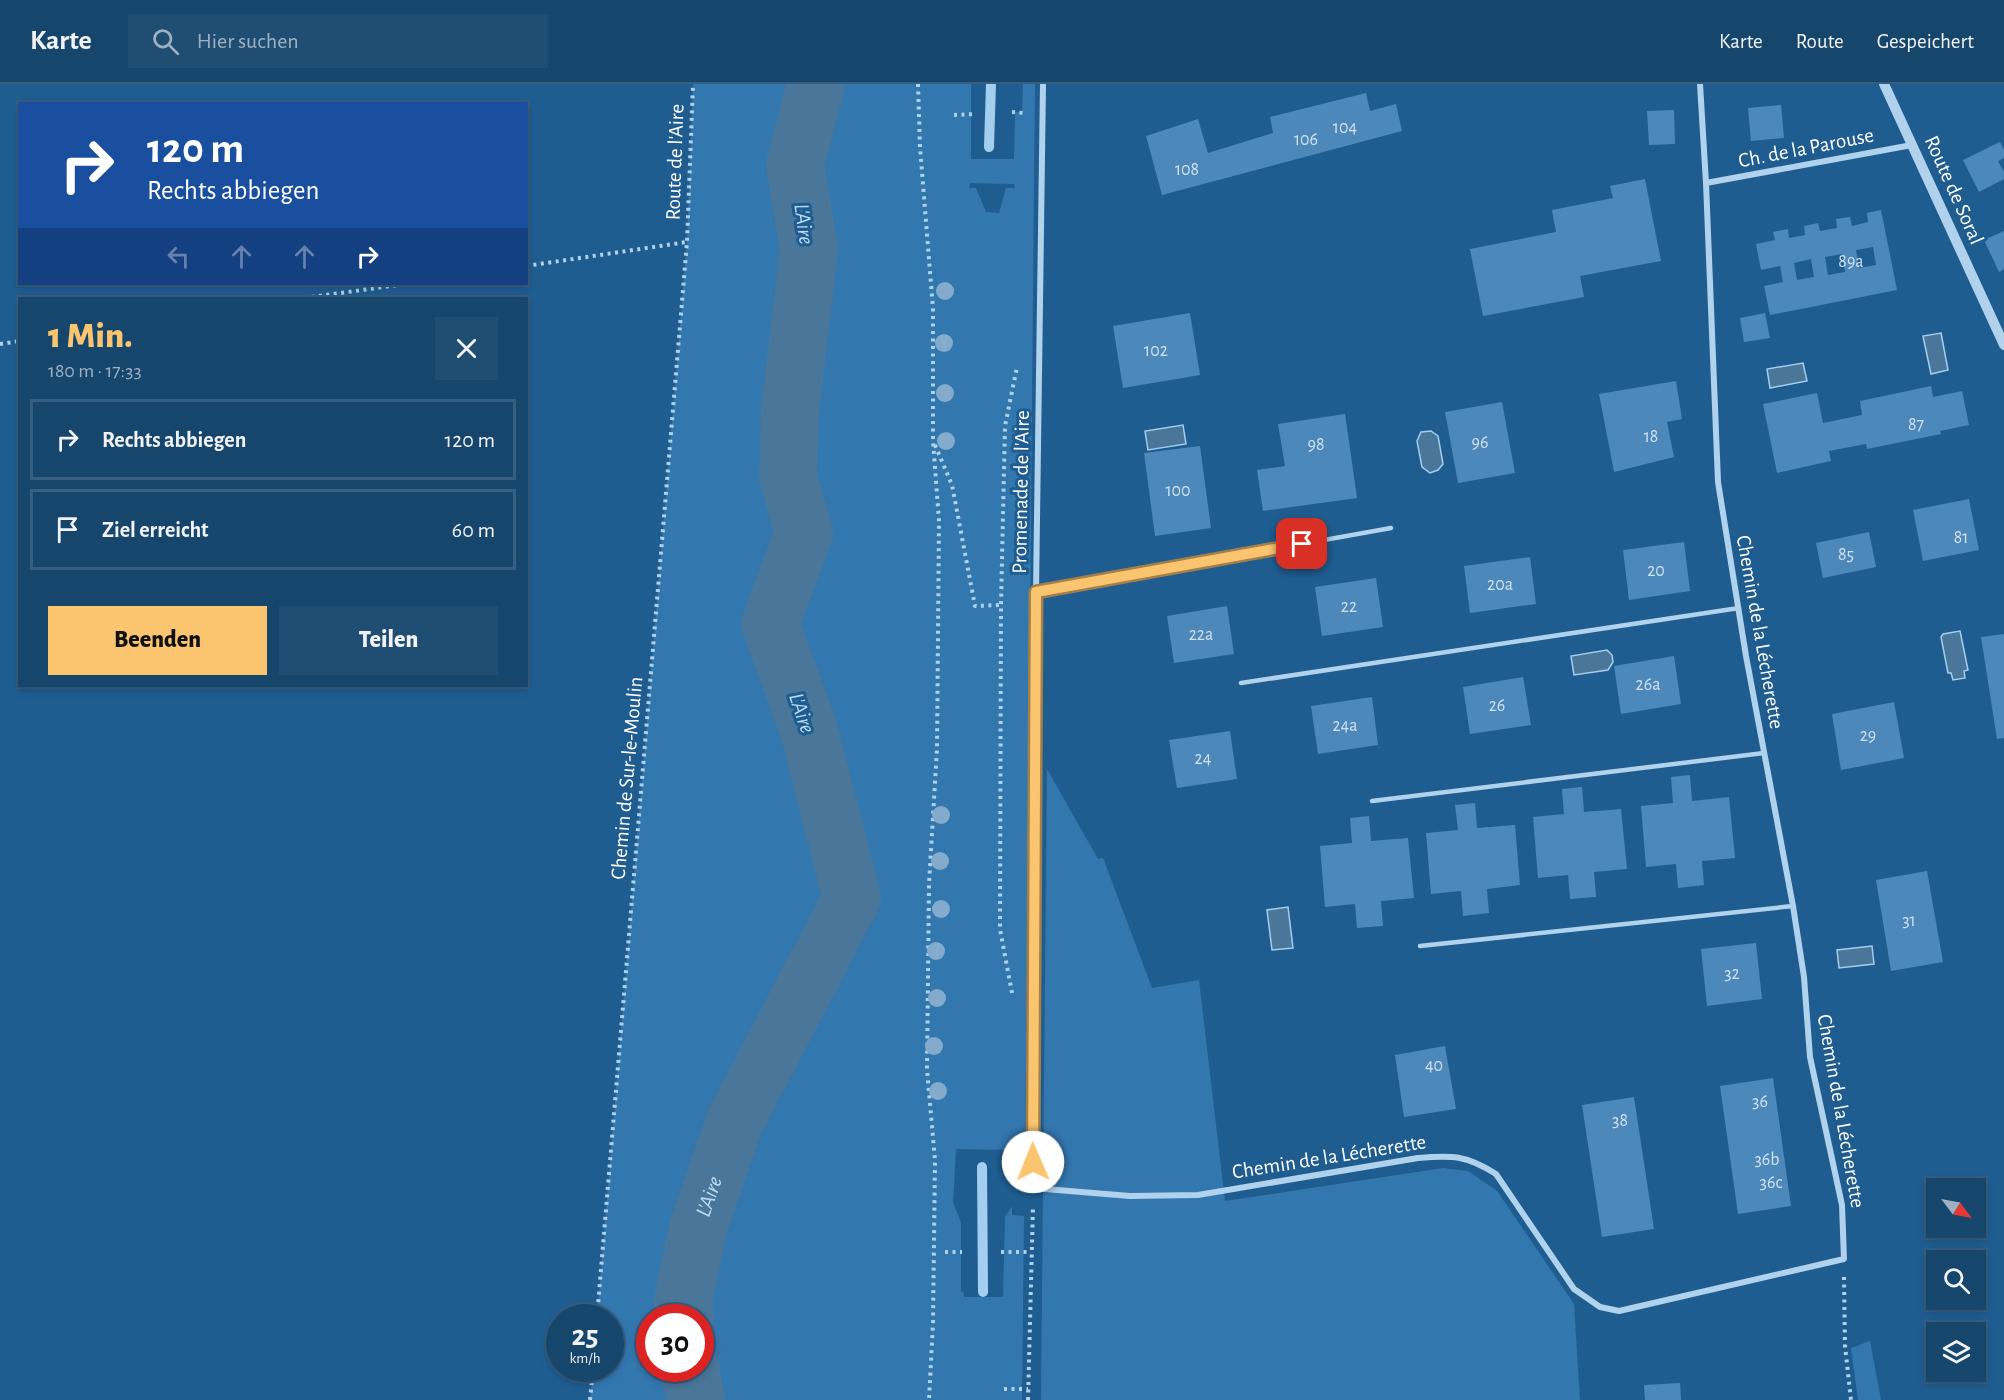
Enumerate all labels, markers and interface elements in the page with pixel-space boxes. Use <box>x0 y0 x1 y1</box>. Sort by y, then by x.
search box <box>128 14 548 68</box>
icon: search <box>149 25 182 58</box>
text: Karte <box>30 27 92 55</box>
text: Hier suchen <box>197 30 299 52</box>
text: Karte <box>1719 31 1763 52</box>
text: Route <box>1796 31 1844 52</box>
text: Gespeichert <box>1877 31 1974 52</box>
street label: Route de l'Aire <box>662 103 688 221</box>
house number: 104 <box>1333 119 1358 137</box>
street label: Ch. de la Parouse <box>1736 125 1876 171</box>
icon: right <box>48 126 126 204</box>
text: 120 m <box>147 128 244 170</box>
house number: 106 <box>1294 131 1318 149</box>
street label: Route de Soral <box>1921 132 1987 248</box>
house number: 108 <box>1175 161 1199 179</box>
text: Rechts abbiegen <box>147 177 319 204</box>
water label: L'Aire <box>790 202 818 246</box>
icon: left <box>162 240 195 273</box>
icon: ahead <box>225 240 258 273</box>
icon: ahead <box>288 240 321 273</box>
icon: right <box>351 240 384 273</box>
house number: 89a <box>1838 253 1864 271</box>
button: close <box>435 317 498 380</box>
text: 1 Min. <box>48 318 133 354</box>
house number: 102 <box>1144 342 1168 360</box>
text: 180 m · 17:33 <box>48 361 142 381</box>
street label: Promenade de l'Aire <box>1009 410 1033 574</box>
house number: 87 <box>1908 416 1924 434</box>
icon: right <box>51 423 84 456</box>
house number: 18 <box>1644 428 1658 446</box>
text: Rechts abbiegen <box>102 429 246 451</box>
text: 120 m <box>445 429 495 451</box>
house number: 96 <box>1472 434 1488 452</box>
house number: 98 <box>1308 436 1325 454</box>
house number: 100 <box>1165 482 1191 500</box>
icon: arrive <box>51 513 84 546</box>
pin <box>1276 518 1327 569</box>
text: Ziel erreicht <box>102 519 209 541</box>
text: 60 m <box>452 519 495 541</box>
icon: arrive <box>1285 527 1318 560</box>
house number: 81 <box>1954 529 1968 547</box>
street label: Chemin de la Lécherette <box>1733 534 1787 730</box>
house number: 85 <box>1838 546 1854 564</box>
house number: 20 <box>1647 562 1665 580</box>
house number: 20a <box>1487 576 1513 594</box>
house number: 22 <box>1341 598 1357 616</box>
button: Beenden <box>48 606 267 675</box>
button: Teilen <box>279 606 498 675</box>
house number: 22a <box>1189 626 1213 644</box>
street label: Chemin de Sur-le-Moulin <box>608 676 646 880</box>
house number: 26a <box>1636 676 1660 694</box>
water label: L'Aire <box>785 690 819 736</box>
house number: 26 <box>1489 697 1505 715</box>
house number: 24a <box>1332 717 1358 735</box>
house number: 29 <box>1860 727 1876 745</box>
house number: 24 <box>1195 750 1212 768</box>
house number: 31 <box>1902 912 1916 930</box>
house number: 32 <box>1724 965 1740 983</box>
street label: Chemin de la Lécherette <box>1814 1013 1868 1209</box>
house number: 40 <box>1425 1057 1443 1075</box>
house number: 36 <box>1752 1093 1768 1111</box>
house number: 38 <box>1612 1112 1628 1130</box>
position arrow <box>1001 1130 1065 1194</box>
street label: Chemin de la Lécherette <box>1231 1131 1427 1183</box>
house number: 36b <box>1754 1151 1780 1169</box>
water label: L'Aire <box>692 1173 726 1220</box>
house number: 36c <box>1760 1174 1782 1192</box>
north arrow <box>1926 1178 1986 1238</box>
map controls <box>1926 1178 1986 1382</box>
button: search <box>1926 1250 1986 1310</box>
speed limit sign: 30 <box>636 1304 714 1382</box>
text: 25 <box>571 1321 599 1351</box>
button: layers <box>1926 1322 1986 1382</box>
text: km/h <box>570 1351 600 1366</box>

